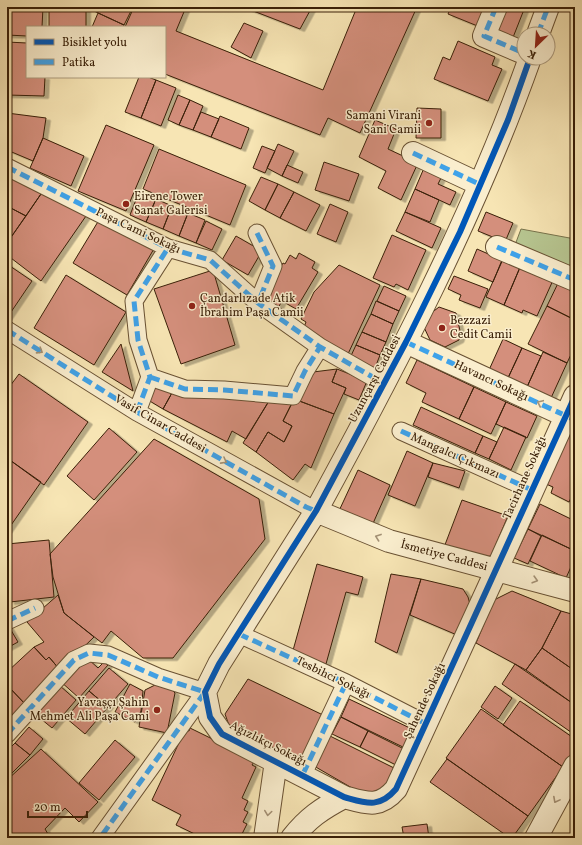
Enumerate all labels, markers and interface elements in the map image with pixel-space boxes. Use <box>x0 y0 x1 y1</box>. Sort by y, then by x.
legend <box>26 26 166 78</box>
north arrow <box>516 26 556 66</box>
text: Bisiklet yolu <box>62 35 127 51</box>
text: K <box>526 45 539 62</box>
text: Patika <box>62 55 95 71</box>
place label: Samani Virani Sani Camii <box>346 108 421 138</box>
marker: Samani Virani Sani Camii <box>424 118 434 128</box>
place label: Eirene Tower Sanat Galerisi <box>134 189 208 219</box>
marker: Eirene Tower Sanat Galerisi <box>121 199 131 209</box>
street label: Paşa Cami Sokağı <box>93 204 183 258</box>
place label: Çandarlızade Atik İbrahim Paşa Camii <box>200 291 304 321</box>
marker: Çandarlızade Atik İbrahim Paşa Camii <box>187 301 197 311</box>
place label: Bezzazi Cedit Camii <box>450 313 513 343</box>
marker: Bezzazi Cedit Camii <box>437 323 447 333</box>
street label: Uzunçarşı Caddesi <box>345 332 405 426</box>
one-way arrow <box>36 346 43 354</box>
street label: Havancı Sokağı <box>451 357 531 405</box>
street label: Vasif Cinar Caddesi <box>111 391 209 457</box>
one-way arrow <box>536 400 544 408</box>
street label: Mangalcı Çıkmazı <box>408 429 502 483</box>
street label: Tacirhane Sokağı <box>499 433 551 522</box>
one-way arrow <box>220 456 227 463</box>
one-way arrow <box>375 534 382 542</box>
street label: İsmetiye Caddesi <box>399 537 490 575</box>
one-way arrow <box>531 575 538 584</box>
street label: Tesbihci Sokağı <box>293 653 373 703</box>
street label: Şahende Sokağı <box>400 660 450 742</box>
place label: Yavaşçı Şahin Mehmet Ali Paşa Cami <box>30 695 149 725</box>
marker: Yavaşçı Şahin Mehmet Ali Paşa Cami <box>152 705 162 715</box>
street label: Ağızlıkçı Sokağı <box>227 718 310 770</box>
scale bar <box>28 793 87 819</box>
one-way arrow <box>554 796 561 803</box>
text: 20 m <box>34 800 61 816</box>
one-way arrow <box>264 810 273 816</box>

